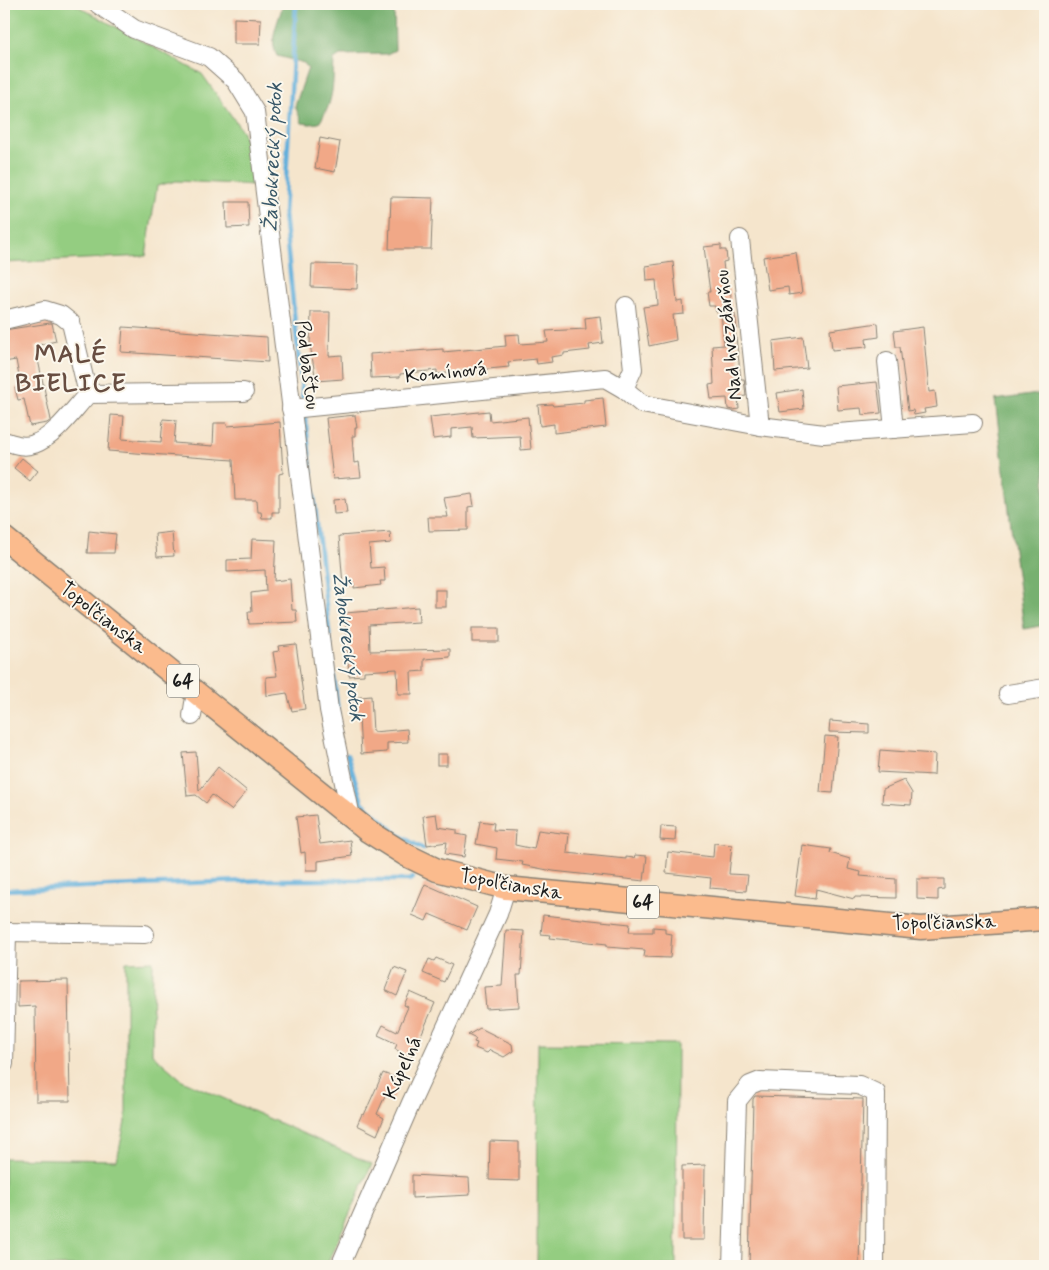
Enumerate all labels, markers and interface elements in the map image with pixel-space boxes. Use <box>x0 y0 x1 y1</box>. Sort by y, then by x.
water label: Žabokrecký potok <box>256 82 290 232</box>
street label: Nad hvezdárňou <box>709 268 749 402</box>
street label: Pod baštou <box>288 319 326 411</box>
district label: MALÉ BIELICE <box>15 338 127 401</box>
street label: Komínová <box>404 355 488 391</box>
water label: Žabokrecký potok <box>325 571 371 723</box>
street label: Topoľčianska <box>54 575 153 661</box>
road number: 64 <box>167 664 199 698</box>
street label: Topoľčianska <box>457 863 566 908</box>
road number: 64 <box>627 886 659 919</box>
street label: Topoľčianska <box>892 909 997 937</box>
street label: Kúpeľná <box>377 1032 429 1104</box>

